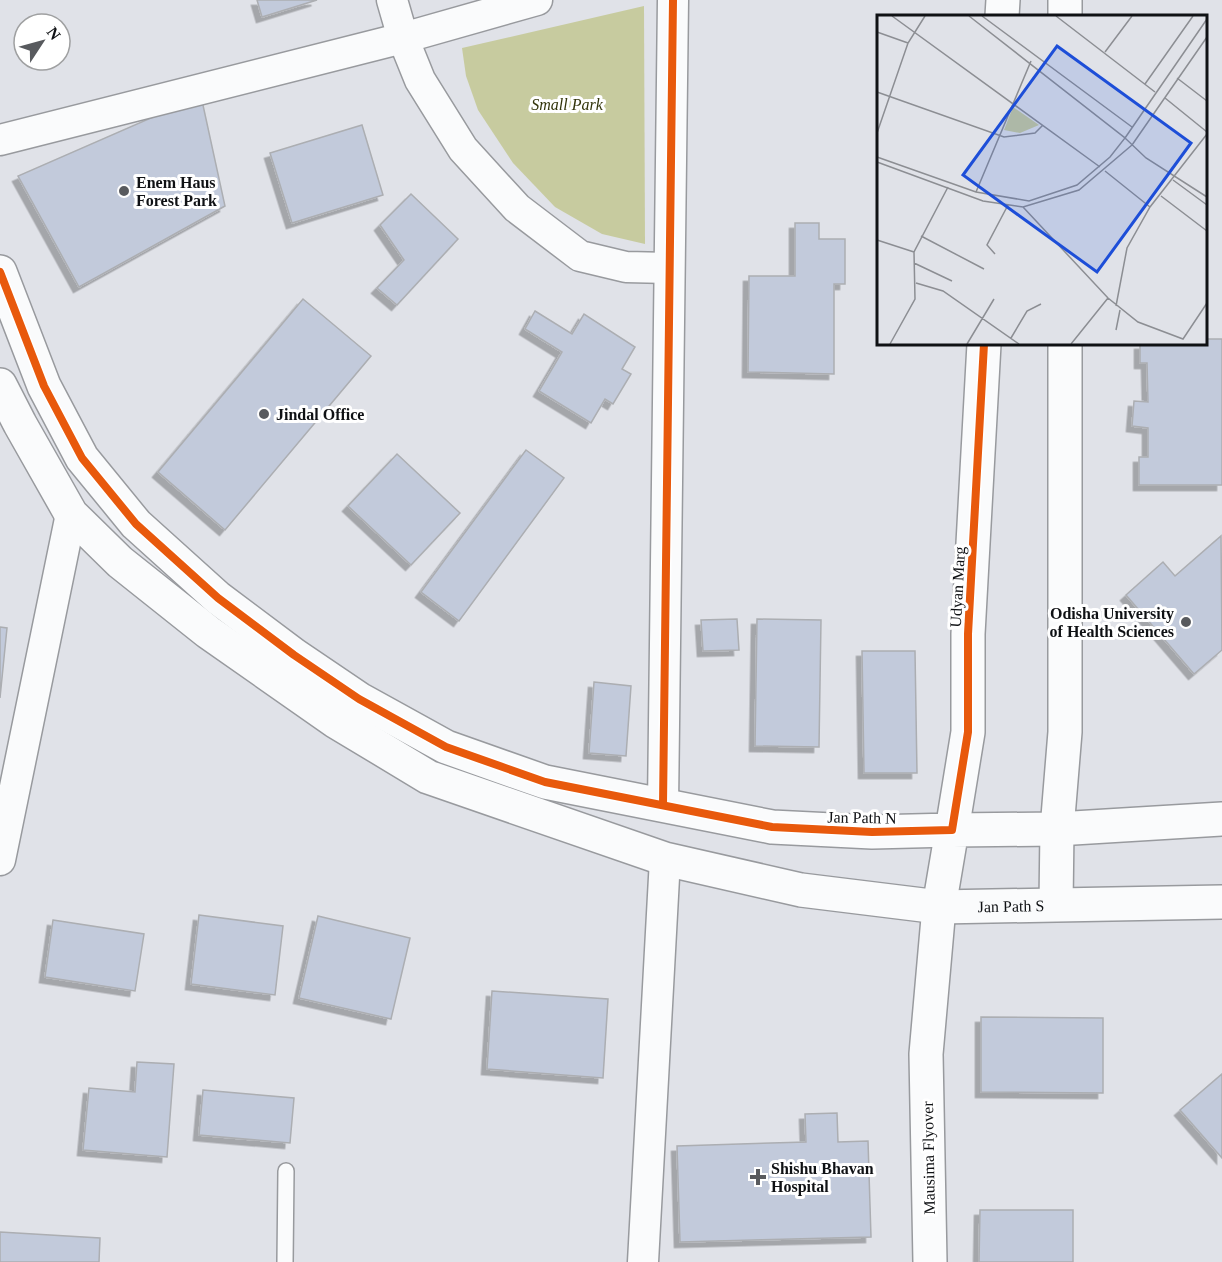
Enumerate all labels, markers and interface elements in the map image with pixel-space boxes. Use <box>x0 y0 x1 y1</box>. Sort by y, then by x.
north arrow <box>12 12 72 72</box>
inset map <box>877 15 1207 345</box>
text: N <box>43 24 64 44</box>
park label: Small Park <box>531 96 604 113</box>
place label: Enem Haus Forest Park <box>136 174 217 209</box>
marker: Enem Haus Forest Park <box>117 184 131 198</box>
place label: Jindal Office <box>276 406 364 423</box>
marker: Jindal Office <box>257 407 271 421</box>
street label: Udyan Marg <box>947 546 969 628</box>
place label: Odisha University of Health Sciences <box>1050 605 1174 640</box>
marker: Odisha University of Health Sciences <box>1179 615 1193 629</box>
street label: Jan Path N <box>827 808 897 827</box>
street label: Jan Path S <box>977 897 1045 915</box>
street label: Mausima Flyover <box>919 1101 939 1215</box>
place label: Shishu Bhavan Hospital <box>771 1160 874 1196</box>
marker: Shishu Bhavan Hospital <box>749 1168 767 1186</box>

